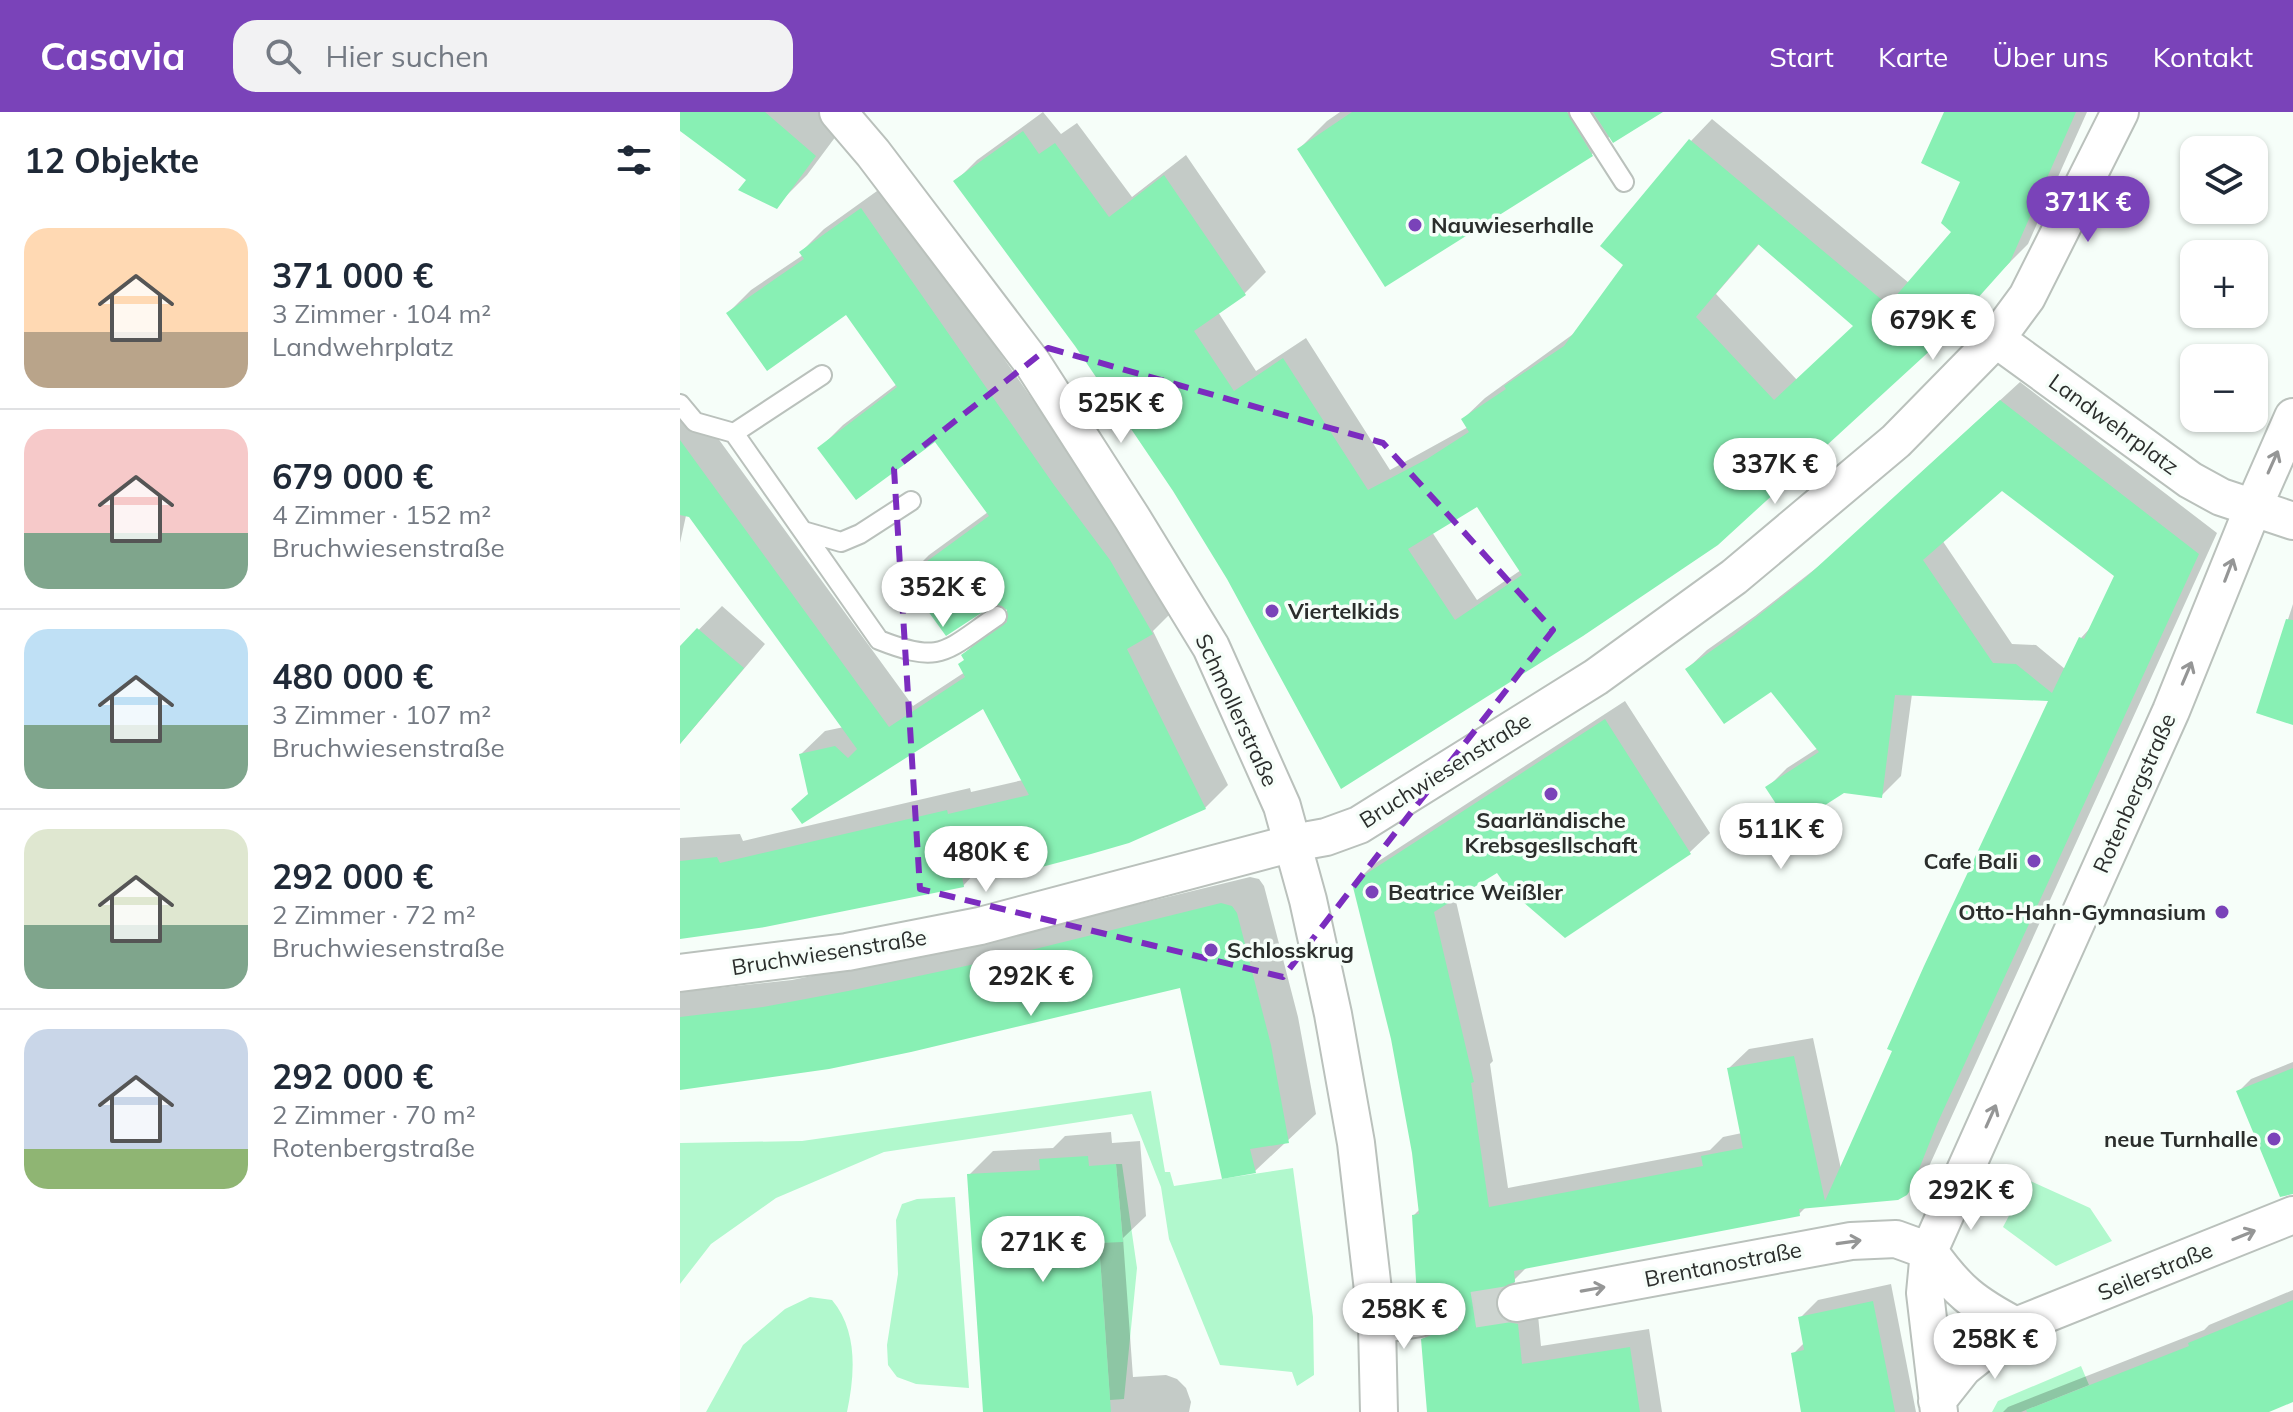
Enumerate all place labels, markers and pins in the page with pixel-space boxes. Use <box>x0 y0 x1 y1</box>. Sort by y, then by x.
pin: 371K € <box>2023 176 2153 244</box>
place label: Nauwieserhalle <box>1431 211 1594 239</box>
marker: Nauwieserhalle <box>1406 216 1424 234</box>
pin: 679K € <box>1868 294 1998 362</box>
pin: 525K € <box>1056 377 1186 445</box>
pin: 337K € <box>1710 438 1840 506</box>
pin: 352K € <box>878 561 1008 629</box>
place label: Viertelkids <box>1287 597 1400 625</box>
marker: Viertelkids <box>1263 602 1281 620</box>
marker: Saarländische Krebsgesllschaft <box>1542 785 1560 803</box>
pin: 511K € <box>1716 803 1846 871</box>
place label: Saarländische Krebsgesllschaft <box>1465 806 1637 859</box>
pin: 480K € <box>921 826 1051 894</box>
place label: Cafe Bali <box>1923 847 2018 875</box>
marker: Cafe Bali <box>2025 852 2043 870</box>
place label: Beatrice Weißler <box>1388 878 1563 906</box>
marker: Beatrice Weißler <box>1363 883 1381 901</box>
place label: Otto-Hahn-Gymnasium <box>1958 898 2206 926</box>
marker: Otto-Hahn-Gymnasium <box>2213 903 2231 921</box>
place label: Schlosskrug <box>1227 936 1354 964</box>
marker: Schlosskrug <box>1202 941 1220 959</box>
pin: 292K € <box>966 950 1096 1018</box>
place label: neue Turnhalle <box>2104 1125 2258 1153</box>
marker: neue Turnhalle <box>2265 1130 2283 1148</box>
pin: 292K € <box>1906 1164 2036 1232</box>
pin: 271K € <box>978 1216 1108 1284</box>
pin: 258K € <box>1339 1283 1469 1351</box>
pin: 258K € <box>1930 1313 2060 1381</box>

